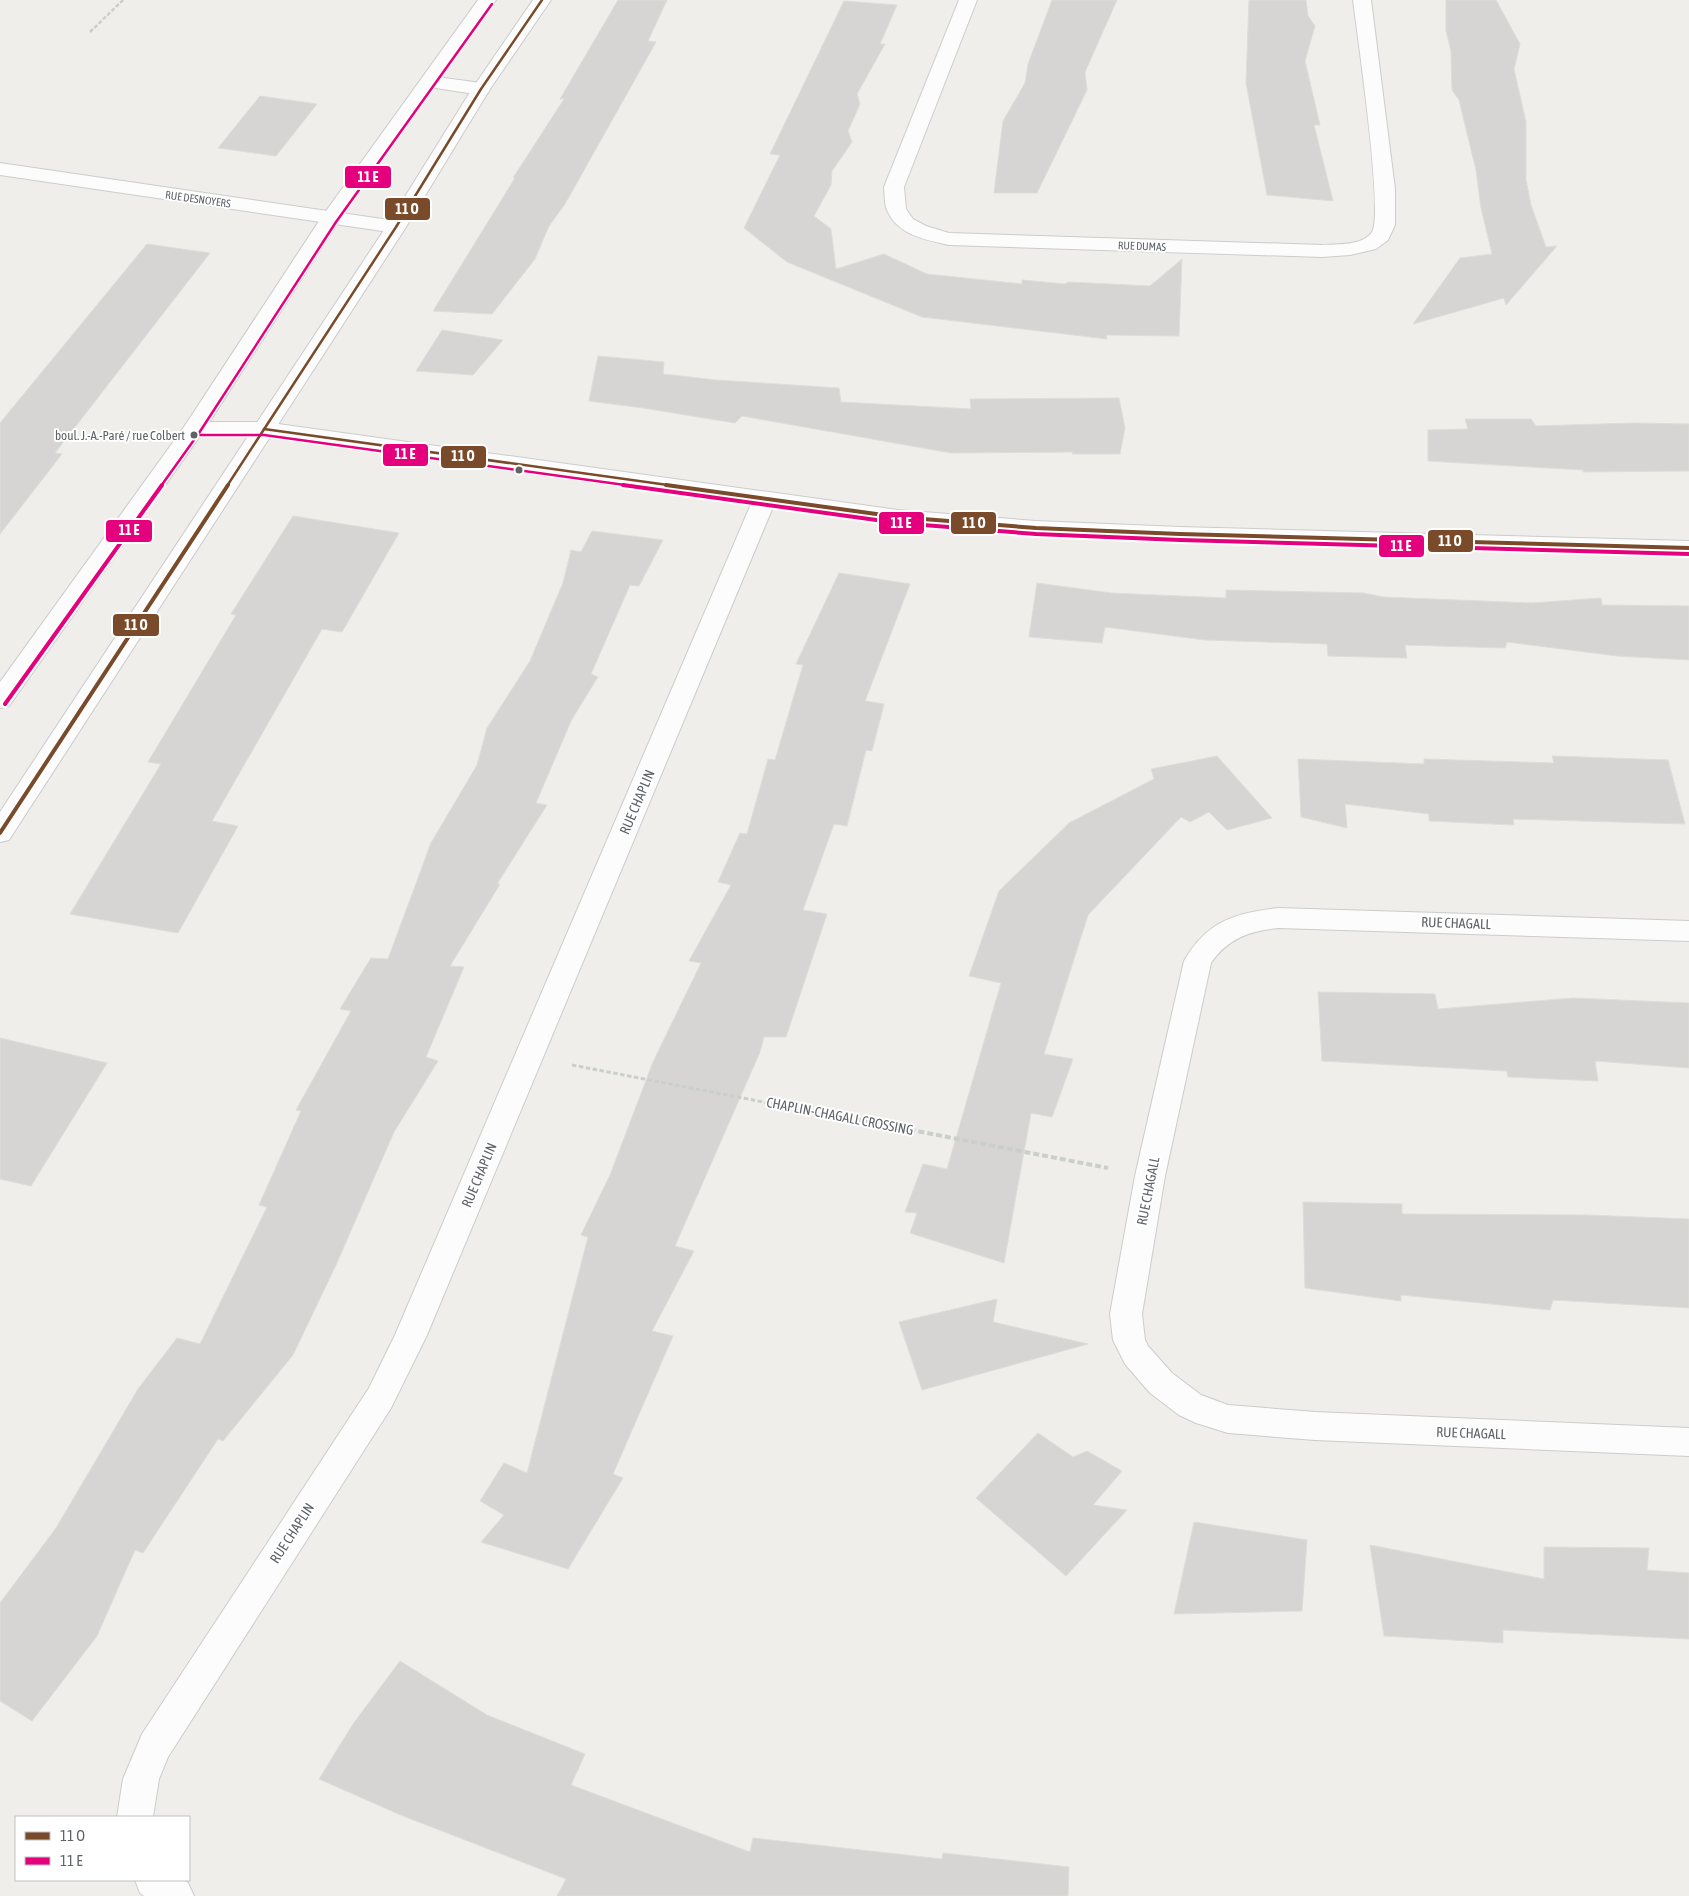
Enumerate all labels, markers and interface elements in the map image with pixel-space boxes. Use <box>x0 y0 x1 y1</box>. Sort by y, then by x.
line badge: 11 E <box>344 165 392 189</box>
text: 11 E <box>357 169 379 185</box>
street label: RUE DESNOYERS <box>165 188 232 210</box>
line badge: 11 O <box>384 197 431 221</box>
text: 11 O <box>395 201 419 217</box>
street label: RUE DUMAS <box>1118 239 1167 253</box>
place label: boul. J.-A.-Paré / rue Colbert <box>55 428 185 443</box>
marker: boul. J.-A.-Paré / rue Colbert <box>189 430 199 440</box>
line badge: 11 E <box>382 443 429 467</box>
line badge: 11 O <box>440 445 487 469</box>
text: 11 E <box>394 446 416 462</box>
text: 11 O <box>451 448 475 464</box>
unlabelled marker <box>514 465 524 475</box>
line badge: 11 E <box>878 511 925 535</box>
line badge: 11 O <box>950 511 997 535</box>
text: 11 E <box>890 515 912 531</box>
text: 11 O <box>962 515 986 531</box>
line badge: 11 E <box>105 519 153 543</box>
text: 11 E <box>118 522 140 538</box>
line badge: 11 O <box>1427 529 1474 553</box>
text: 11 O <box>1438 533 1462 549</box>
line badge: 11 E <box>1378 534 1425 558</box>
text: 11 E <box>1390 538 1412 554</box>
line badge: 11 O <box>112 613 160 637</box>
text: 11 O <box>124 617 148 633</box>
street label: RUE CHAPLIN <box>616 767 658 837</box>
street label: RUE CHAGALL <box>1421 914 1492 932</box>
street label: CHAPLIN-CHAGALL CROSSING <box>765 1094 915 1138</box>
street label: RUE CHAPLIN <box>458 1140 500 1210</box>
street label: RUE CHAGALL <box>1134 1155 1163 1227</box>
street label: RUE CHAGALL <box>1436 1424 1507 1442</box>
street label: RUE CHAPLIN <box>267 1500 317 1566</box>
legend <box>15 1816 190 1881</box>
text: 11 O <box>60 1827 85 1844</box>
text: 11 E <box>60 1852 83 1869</box>

